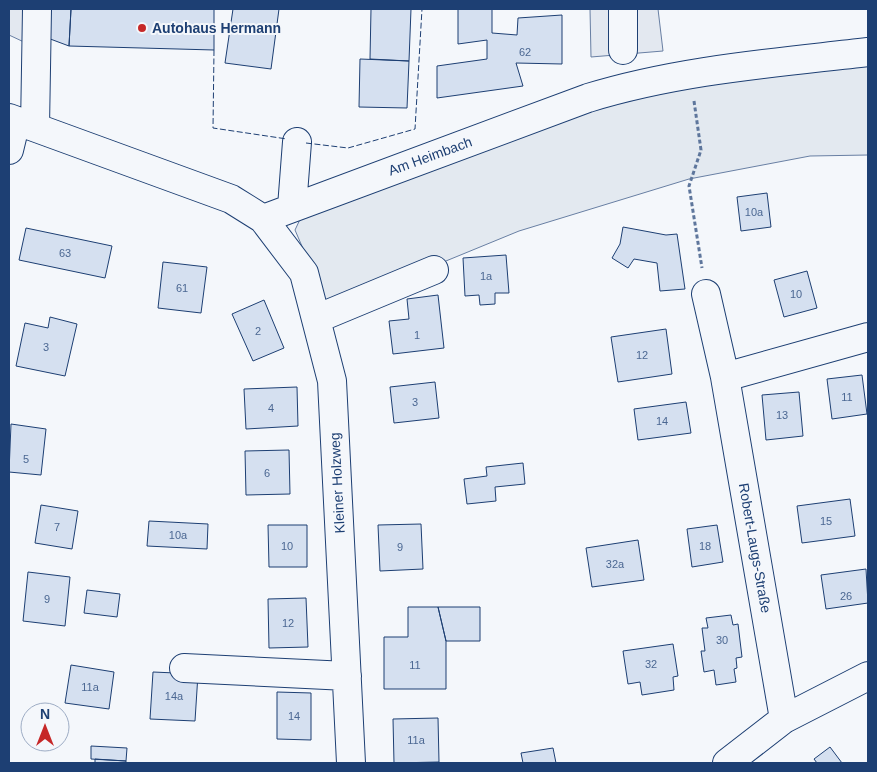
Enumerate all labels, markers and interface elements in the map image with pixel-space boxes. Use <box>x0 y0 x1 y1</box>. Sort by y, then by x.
place label: Autohaus Hermann <box>152 20 281 36</box>
marker: Autohaus Hermann <box>136 22 148 34</box>
house number: 62 <box>519 46 531 58</box>
street label: Am Heimbach <box>386 133 474 179</box>
house number: 10a <box>745 206 764 218</box>
house number: 63 <box>59 247 71 259</box>
house number: 1a <box>480 270 493 282</box>
house number: 61 <box>176 282 188 294</box>
house number: 10 <box>790 288 802 300</box>
house number: 2 <box>255 325 261 337</box>
house number: 1 <box>414 329 420 341</box>
house number: 3 <box>43 341 49 353</box>
house number: 12 <box>636 349 648 361</box>
house number: 11 <box>841 391 853 403</box>
house number: 3 <box>412 396 418 408</box>
house number: 4 <box>268 402 274 414</box>
house number: 13 <box>776 409 788 421</box>
house number: 14 <box>656 415 668 427</box>
street label: Kleiner Holzweg <box>326 432 348 534</box>
house number: 5 <box>23 453 29 465</box>
house number: 6 <box>264 467 270 479</box>
street label: Robert-Laugs-Straße <box>736 482 774 614</box>
house number: 15 <box>820 515 832 527</box>
house number: 7 <box>54 521 60 533</box>
house number: 10a <box>169 529 188 541</box>
house number: 10 <box>281 540 293 552</box>
house number: 18 <box>699 540 711 552</box>
house number: 9 <box>397 541 403 553</box>
house number: 32a <box>606 558 625 570</box>
house number: 26 <box>840 590 852 602</box>
house number: 9 <box>44 593 50 605</box>
house number: 12 <box>282 617 294 629</box>
house number: 30 <box>716 634 728 646</box>
house number: 32 <box>645 658 657 670</box>
house number: 11 <box>409 659 421 671</box>
house number: 11a <box>81 681 100 693</box>
house number: 14a <box>165 690 184 702</box>
north arrow <box>20 702 70 752</box>
text: N <box>40 706 50 722</box>
house number: 14 <box>288 710 300 722</box>
house number: 11a <box>407 734 426 746</box>

